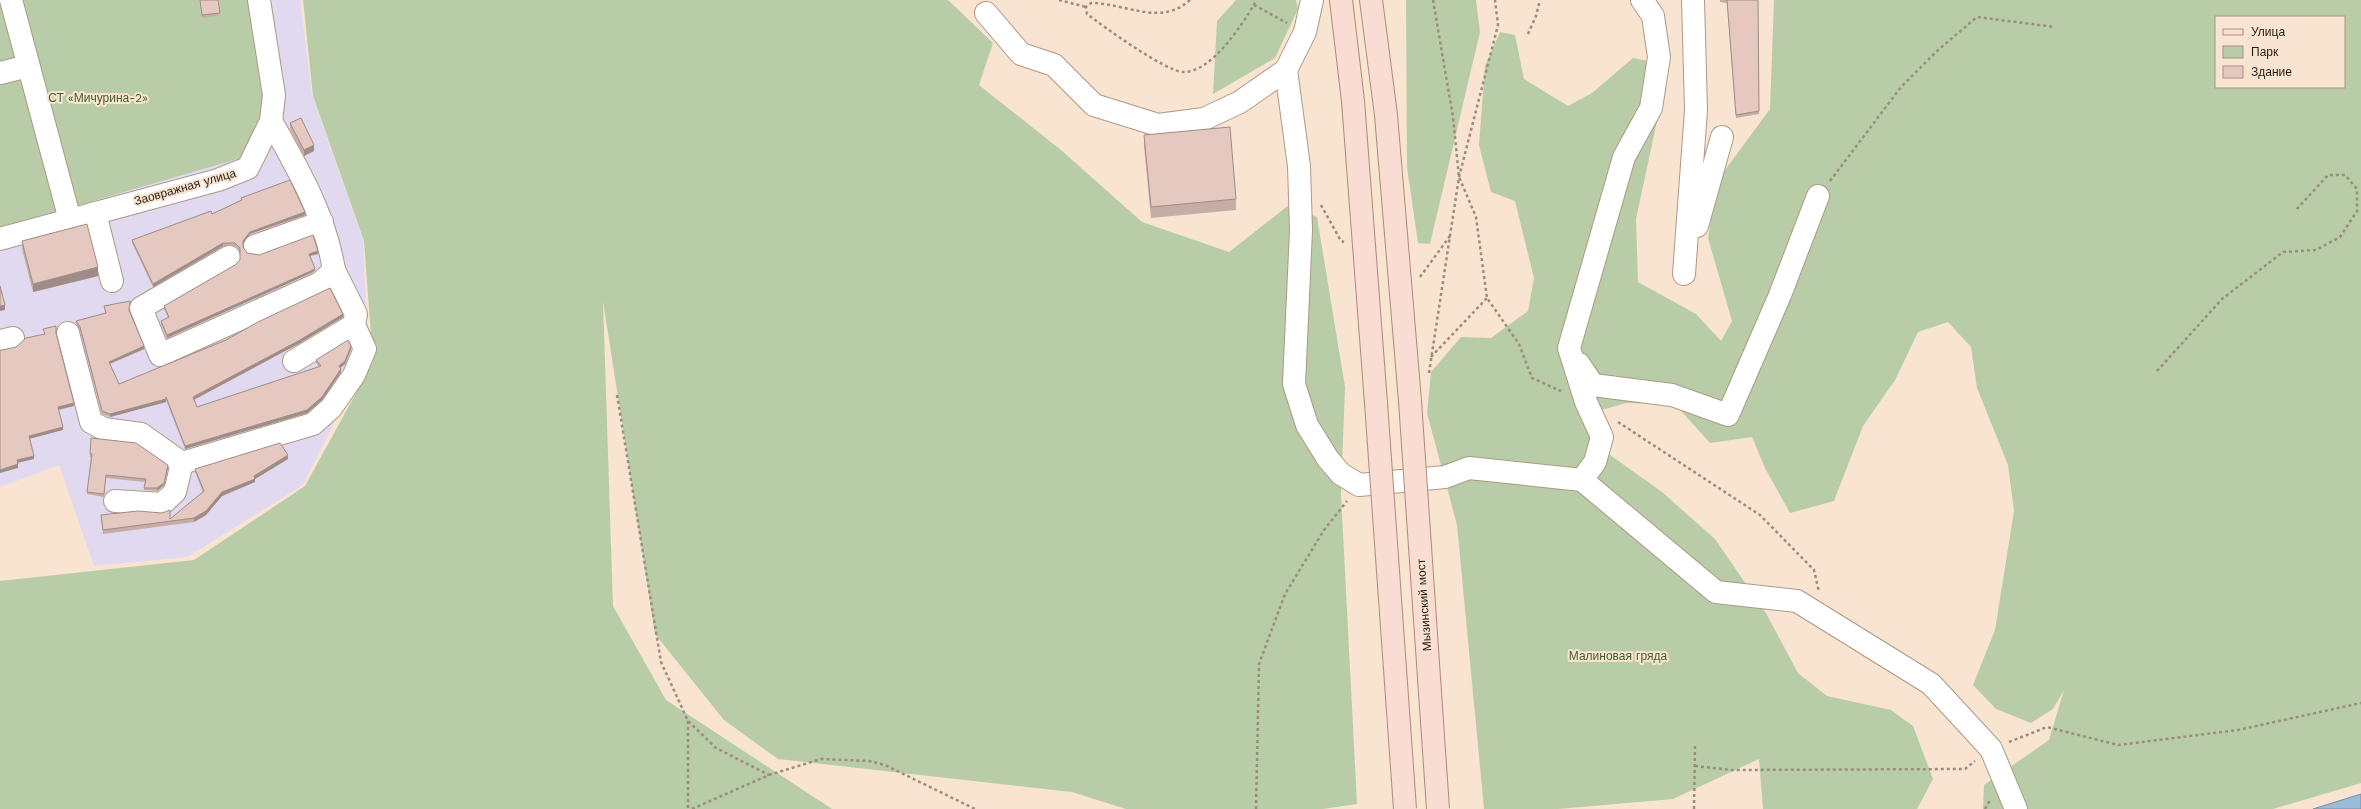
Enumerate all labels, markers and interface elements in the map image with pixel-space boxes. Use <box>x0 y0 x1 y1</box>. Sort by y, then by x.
legend <box>2215 16 2345 88</box>
text: Улица <box>2251 25 2285 39</box>
text: Парк <box>2251 45 2279 59</box>
text: Здание <box>2251 65 2292 79</box>
park label: СТ «Мичурина-2» <box>48 91 148 105</box>
street label: Заовражная улица <box>132 166 238 208</box>
street label: Мызинский мост <box>1414 558 1434 652</box>
park label: Малиновая гряда <box>1569 649 1668 663</box>

